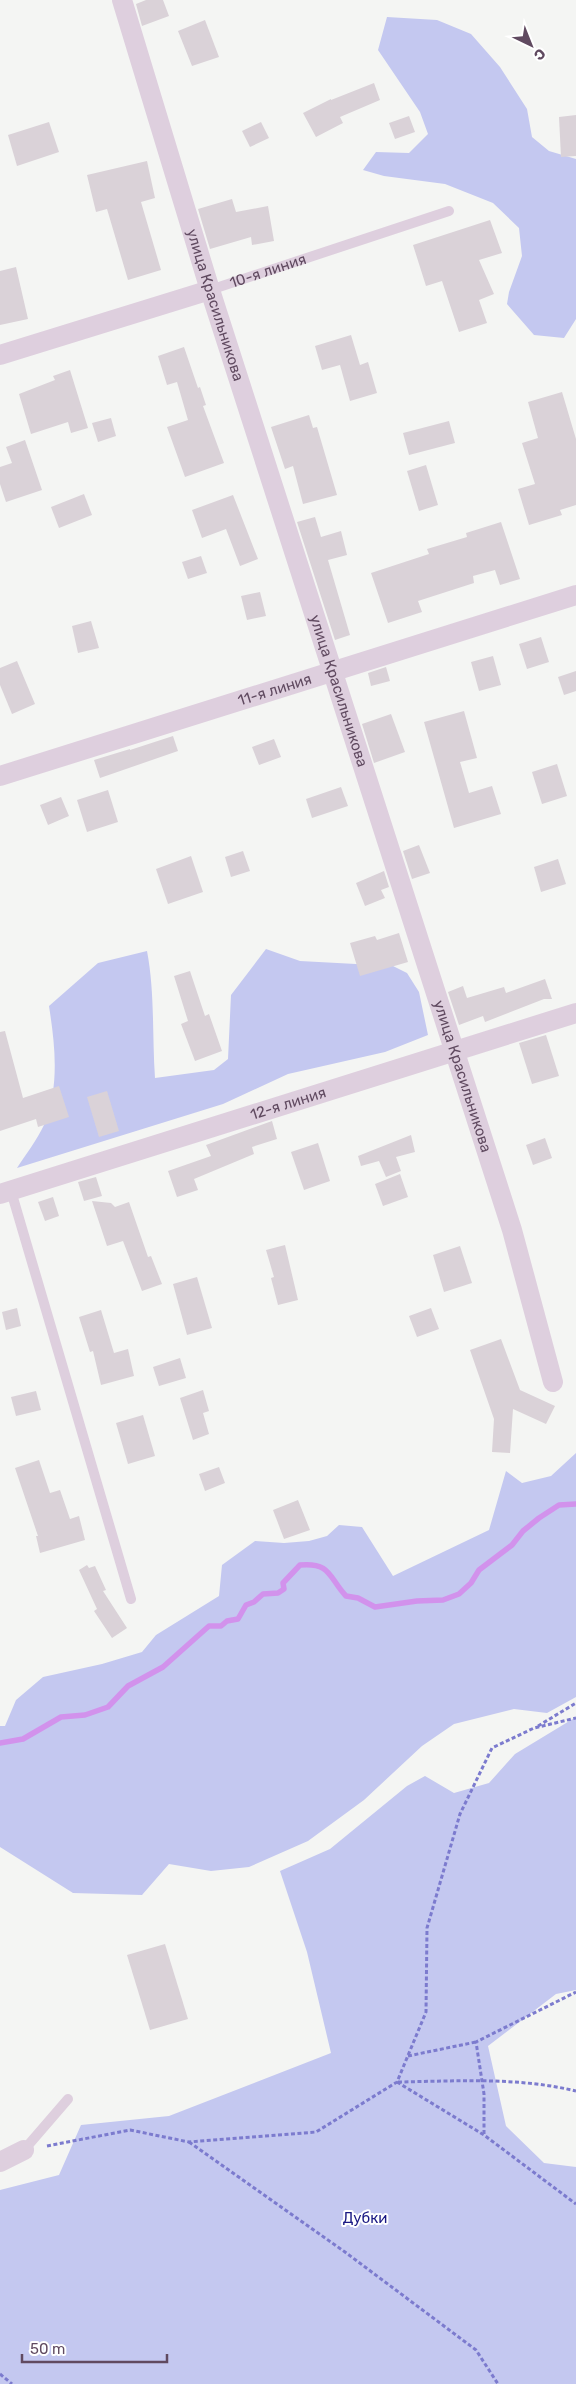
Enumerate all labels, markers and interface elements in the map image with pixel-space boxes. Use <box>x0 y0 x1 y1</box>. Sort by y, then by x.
north arrow <box>506 20 556 70</box>
text: С <box>530 45 549 64</box>
street label: улица Красильникова <box>183 227 248 383</box>
street label: 10-я линия <box>227 250 308 292</box>
street label: улица Красильникова <box>306 612 372 769</box>
street label: 11-я линия <box>236 670 314 710</box>
street label: улица Красильникова <box>430 998 495 1155</box>
street label: 12-я линия <box>248 1083 328 1124</box>
park label: Дубки <box>343 2209 387 2227</box>
scale bar <box>22 2332 168 2364</box>
text: 50 m <box>30 2340 65 2358</box>

